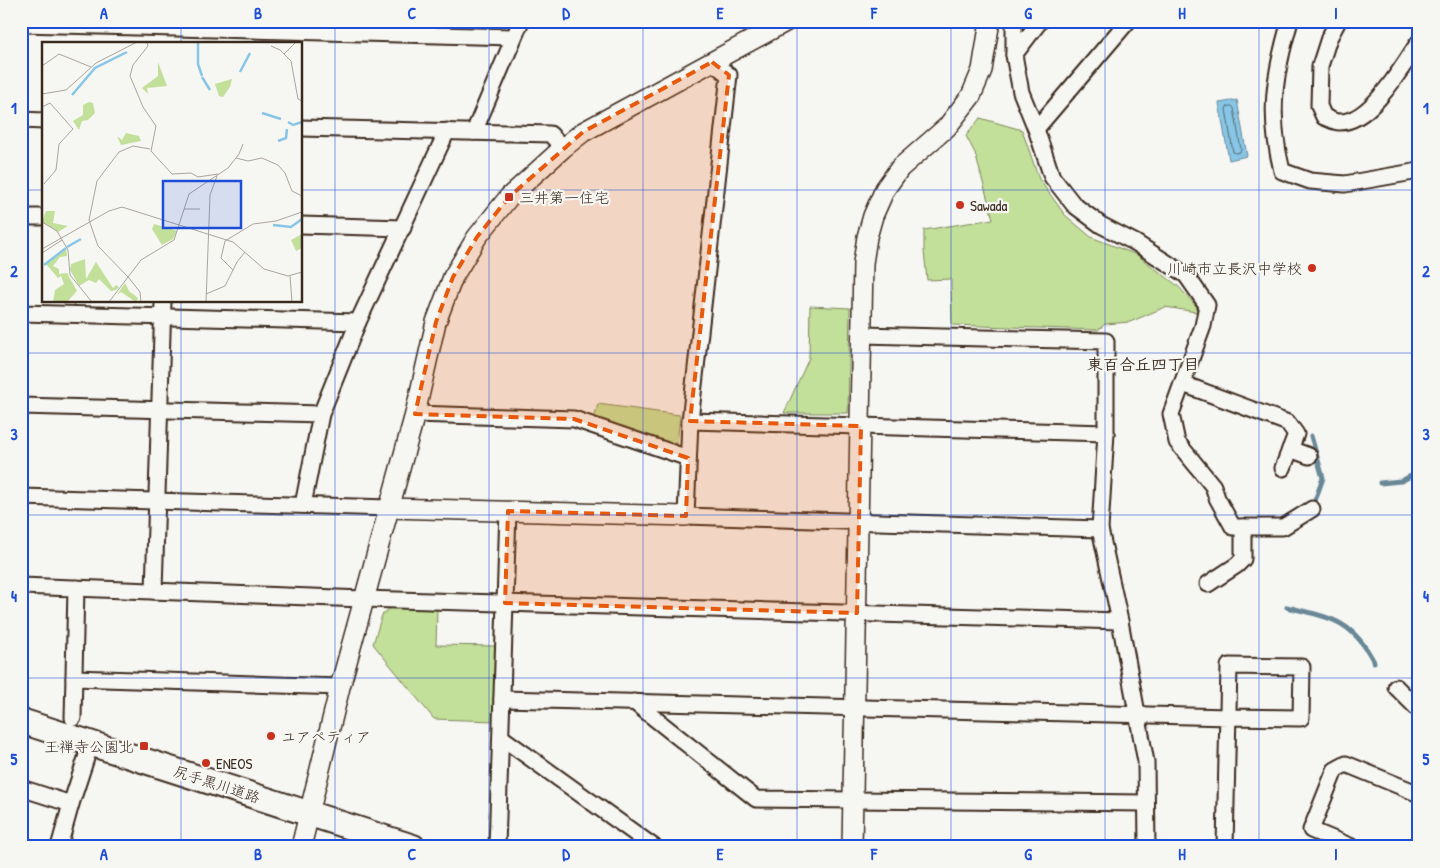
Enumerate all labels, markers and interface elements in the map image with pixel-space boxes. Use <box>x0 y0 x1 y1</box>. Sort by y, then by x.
text: A <box>100 2 108 24</box>
text: B <box>254 2 262 24</box>
text: C <box>408 2 417 24</box>
text: D <box>562 2 570 24</box>
text: E <box>716 2 724 24</box>
text: F <box>870 2 878 24</box>
text: G <box>1024 2 1032 24</box>
text: H <box>1178 2 1186 24</box>
text: I <box>1334 2 1338 24</box>
inset map <box>42 42 302 302</box>
text: 1 <box>11 97 17 119</box>
text: 1 <box>1423 97 1429 119</box>
place label: 三井第一住宅 <box>519 187 609 208</box>
marker: 三井第一住宅 <box>503 191 515 203</box>
place label: Sawada <box>970 195 1007 216</box>
marker: Sawada <box>954 199 966 211</box>
place label: 川崎市立長沢中学校 <box>1167 258 1302 279</box>
text: 2 <box>10 260 18 282</box>
text: 2 <box>1422 260 1430 282</box>
marker: 川崎市立長沢中学校 <box>1306 262 1318 274</box>
district label: 東百合丘四丁目 <box>1087 353 1199 375</box>
text: 3 <box>10 423 18 445</box>
text: 3 <box>1422 423 1430 445</box>
text: 4 <box>11 585 17 607</box>
text: 4 <box>1423 585 1429 607</box>
place label: ユアペティア <box>281 726 371 747</box>
marker: ユアペティア <box>265 730 277 742</box>
place label: 王禅寺公園北 <box>44 736 134 757</box>
marker: 王禅寺公園北 <box>138 740 150 752</box>
text: 5 <box>11 748 18 770</box>
text: 5 <box>1423 748 1430 770</box>
place label: ENEOS <box>216 753 253 774</box>
marker: ENEOS <box>200 757 212 769</box>
street label: 尻手黒川道路 <box>171 760 263 808</box>
text: A <box>100 843 108 865</box>
text: B <box>254 843 262 865</box>
text: C <box>408 843 417 865</box>
text: D <box>562 843 570 865</box>
text: E <box>716 843 724 865</box>
text: F <box>870 843 878 865</box>
text: G <box>1024 843 1032 865</box>
text: H <box>1178 843 1186 865</box>
text: I <box>1334 843 1338 865</box>

